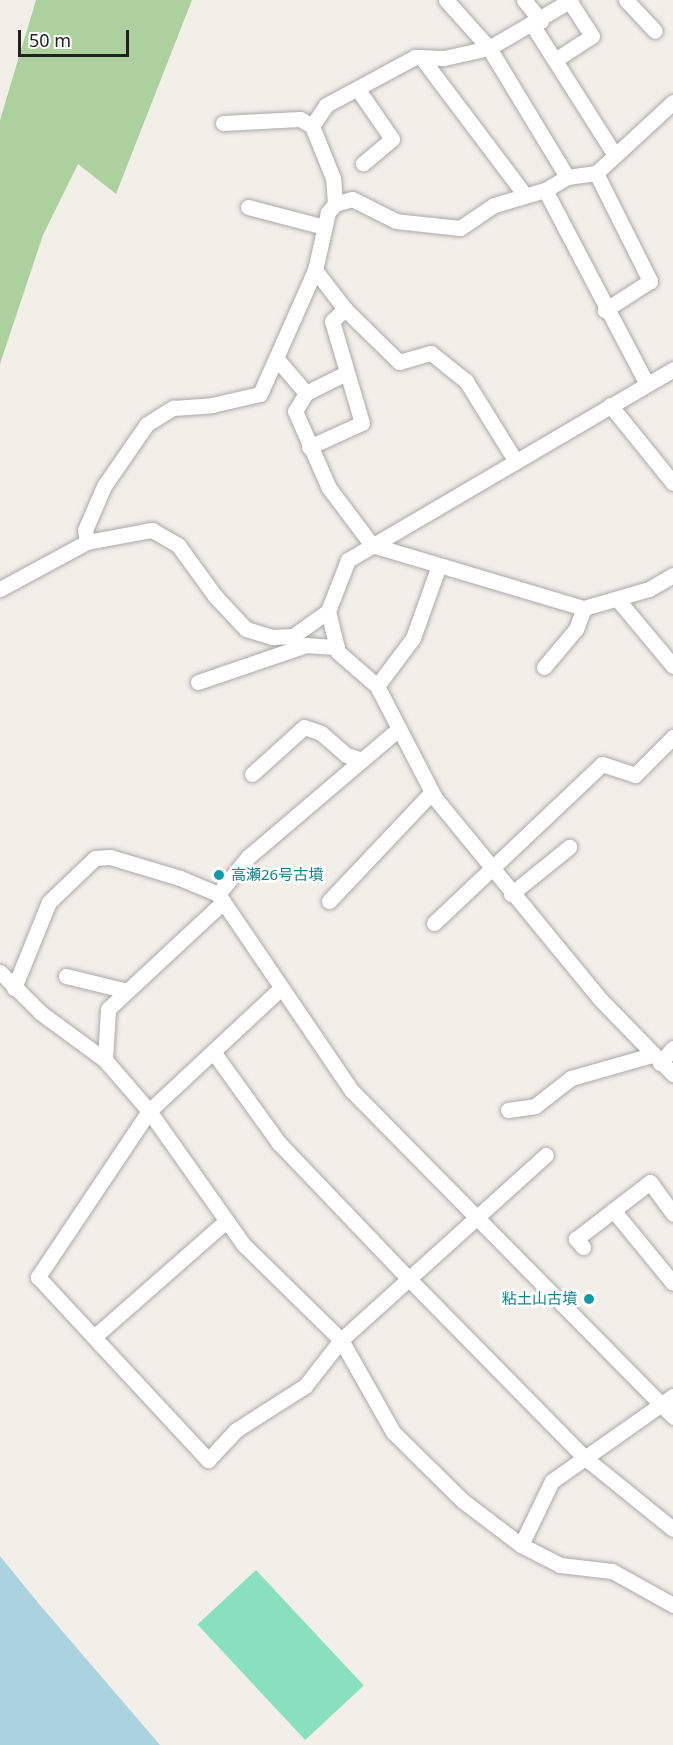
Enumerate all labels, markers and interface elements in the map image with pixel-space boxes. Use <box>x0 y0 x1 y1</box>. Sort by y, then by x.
scale bar <box>21 18 132 56</box>
text: 50 m <box>29 28 71 52</box>
place label: 高瀬26号古墳 <box>231 866 323 884</box>
marker: 高瀬26号古墳 <box>212 868 226 882</box>
place label: 粘土山古墳 <box>502 1290 577 1308</box>
marker: 粘土山古墳 <box>582 1292 596 1306</box>

